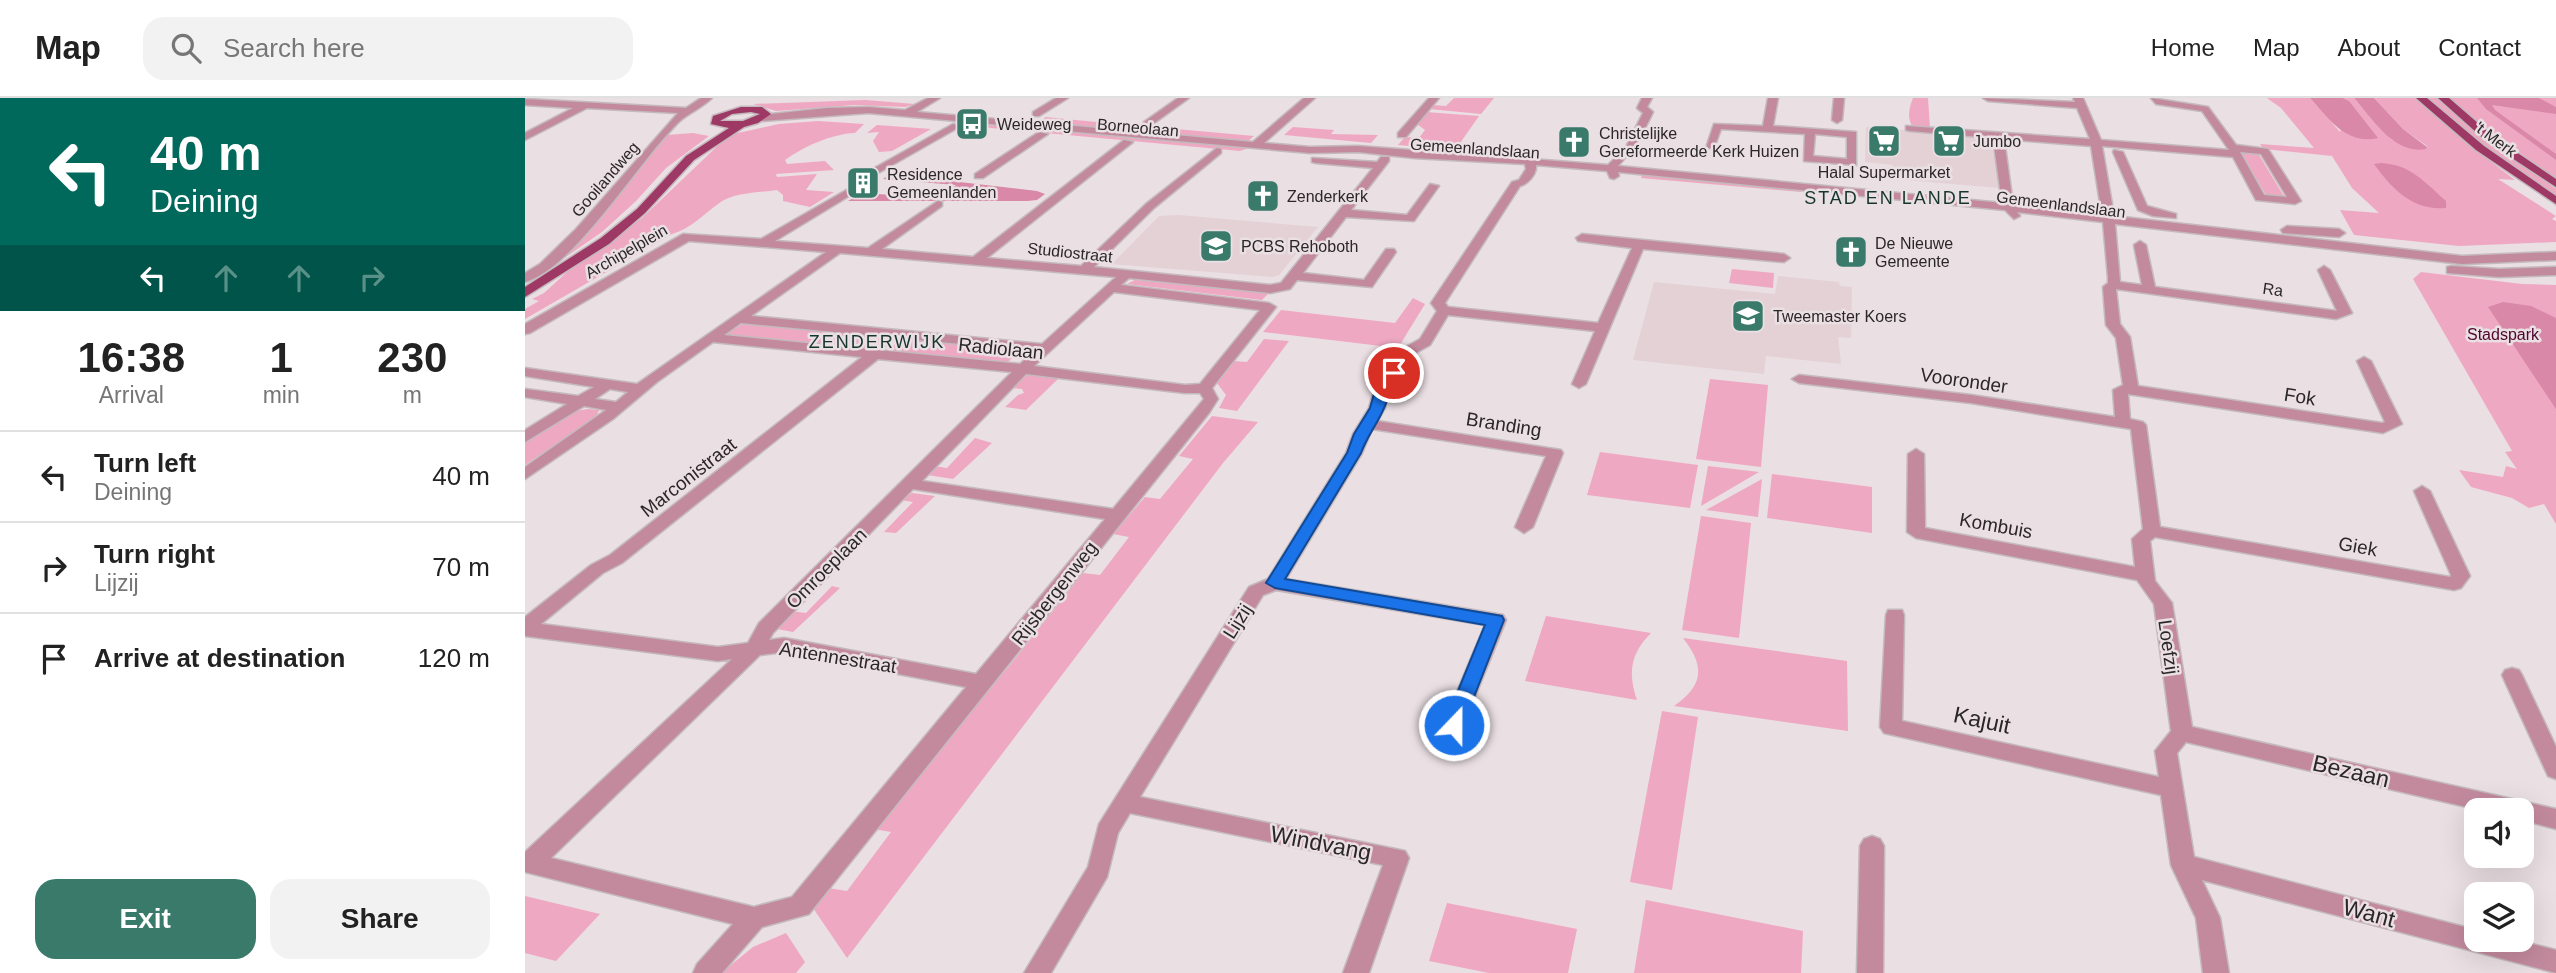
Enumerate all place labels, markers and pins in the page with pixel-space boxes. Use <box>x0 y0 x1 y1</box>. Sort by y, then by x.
bus stop icon: Weideweg <box>953 105 991 143</box>
place label: Weideweg <box>997 116 1071 133</box>
supermarket icon: Halal Supermarket <box>1865 122 1903 160</box>
supermarket icon: Jumbo <box>1930 122 1968 160</box>
church icon: Christelijke Gereformeerde Kerk Huizen <box>1555 123 1593 161</box>
place label: Christelijke Gereformeerde Kerk Huizen <box>1599 125 1799 160</box>
place label: Jumbo <box>1973 133 2021 150</box>
building icon: Residence Gemeenlanden <box>844 164 882 202</box>
place label: Halal Supermarket <box>1818 164 1951 181</box>
place label: Residence Gemeenlanden <box>887 166 996 201</box>
church icon: Zenderkerk <box>1244 177 1282 215</box>
place label: Zenderkerk <box>1287 188 1369 205</box>
school or university icon: PCBS Rehoboth <box>1197 227 1235 265</box>
church icon: De Nieuwe Gemeente <box>1832 233 1870 271</box>
place label: De Nieuwe Gemeente <box>1875 235 1953 270</box>
place label: PCBS Rehoboth <box>1241 238 1358 255</box>
school or university icon: Tweemaster Koers <box>1729 297 1767 335</box>
place label: Tweemaster Koers <box>1773 308 1906 325</box>
pin <box>1364 343 1424 403</box>

